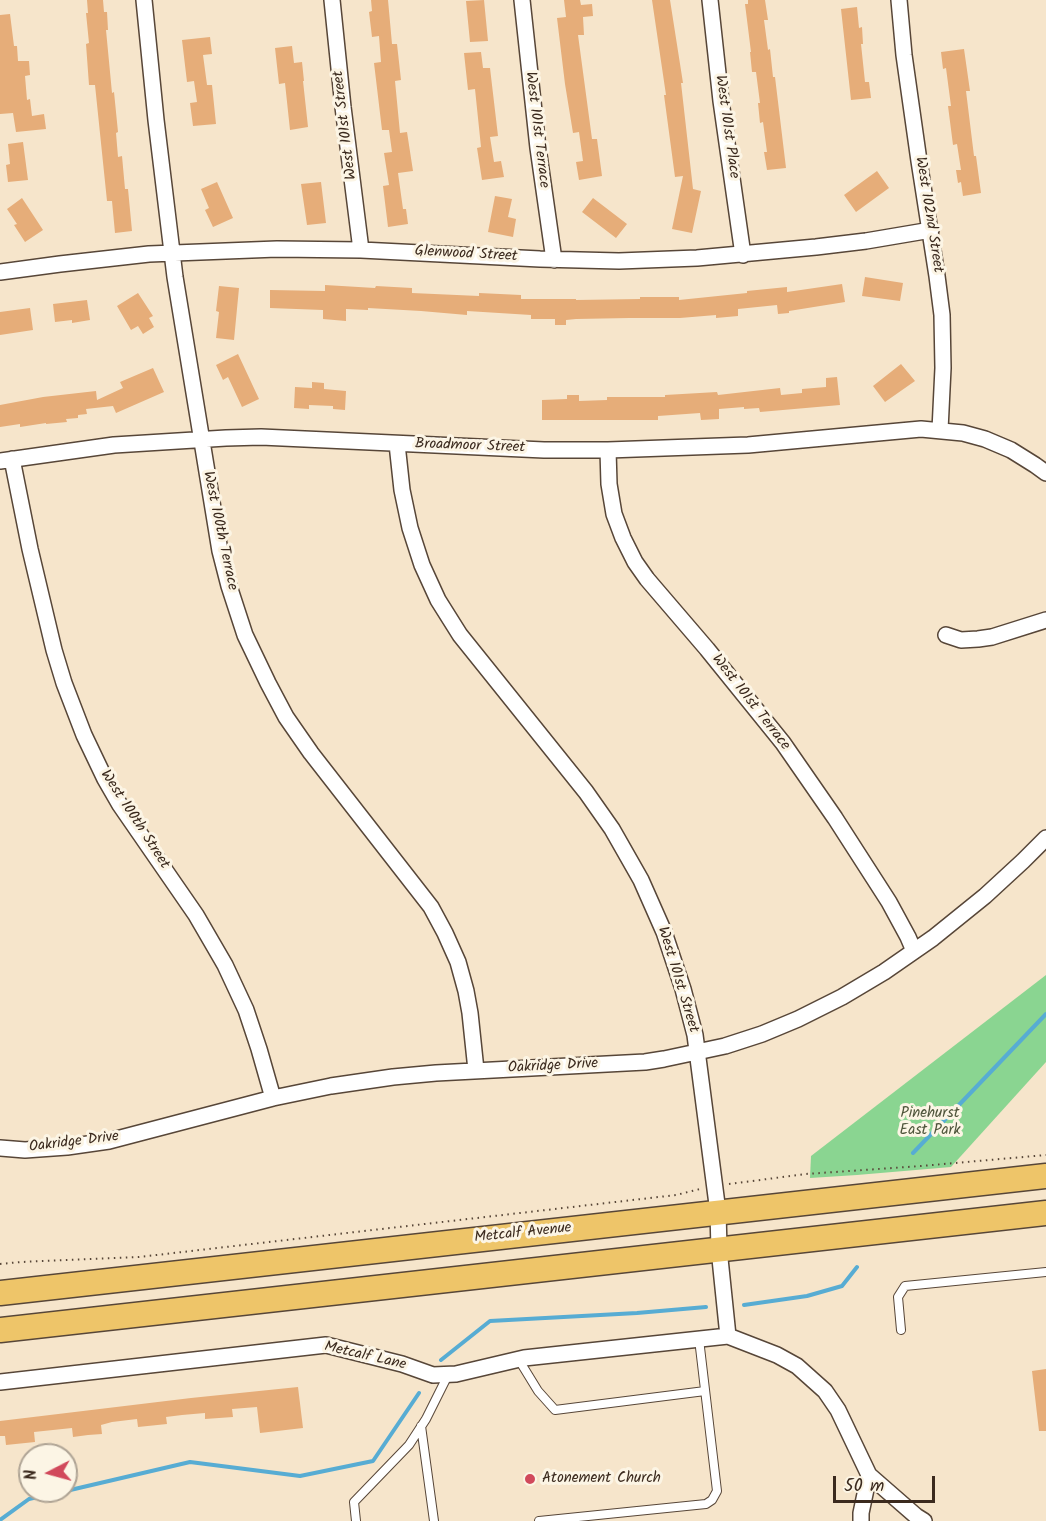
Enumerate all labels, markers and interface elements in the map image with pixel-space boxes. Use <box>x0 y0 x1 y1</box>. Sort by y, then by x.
street label: West 101st Street <box>330 69 362 181</box>
street label: West 101st Terrace <box>520 71 552 189</box>
street label: West 101st Place <box>710 74 742 180</box>
street label: West 102nd Street <box>910 156 946 274</box>
street label: Glenwood Street <box>414 243 518 267</box>
street label: Broadmoor Street <box>415 436 525 458</box>
street label: West 100th Terrace <box>198 470 240 592</box>
street label: West 101st Terrace <box>707 651 793 755</box>
street label: West 100th Street <box>95 767 173 873</box>
street label: West 101st Street <box>652 925 702 1035</box>
street label: Oakridge Drive <box>507 1056 599 1078</box>
park label: Pinehurst East Park <box>899 1105 961 1140</box>
street label: Oakridge Drive <box>28 1129 120 1157</box>
street label: Metcalf Avenue <box>474 1220 572 1248</box>
street label: Metcalf Lane <box>322 1339 408 1375</box>
north arrow <box>18 1443 78 1503</box>
scale bar <box>836 1464 938 1502</box>
text: N <box>19 1468 45 1481</box>
place label: Atonement Church <box>542 1470 661 1488</box>
marker: Atonement Church <box>523 1472 537 1486</box>
text: 50 m <box>844 1472 884 1501</box>

